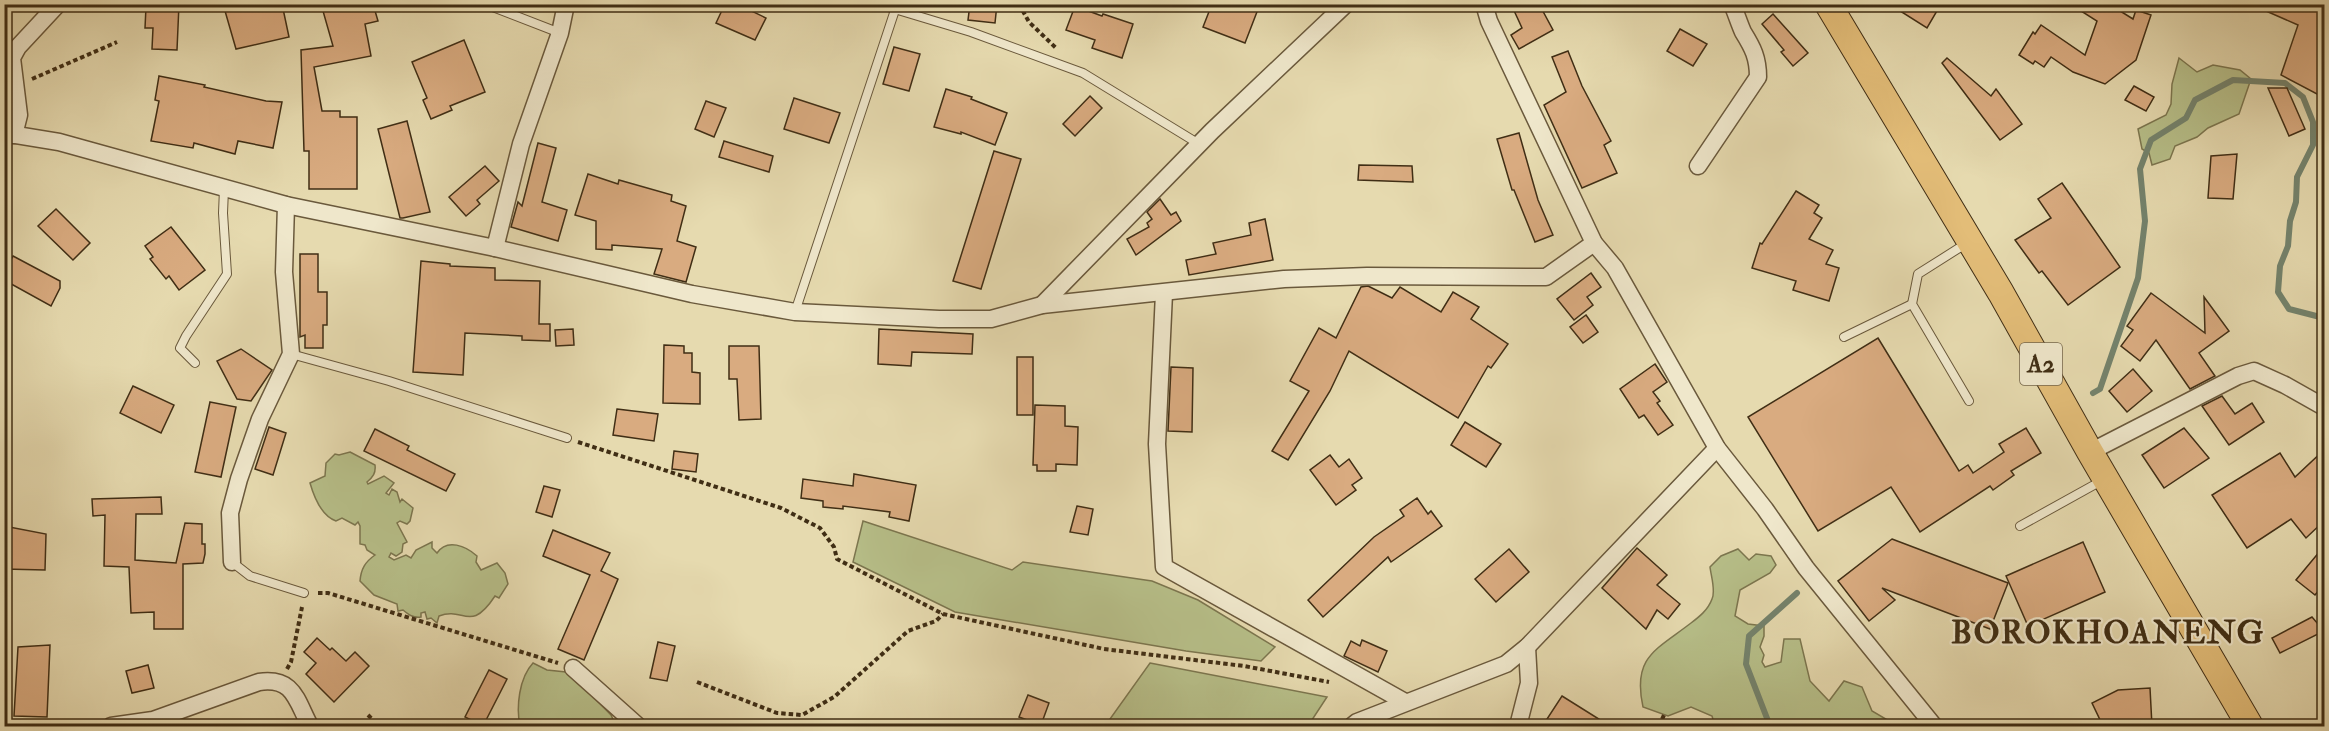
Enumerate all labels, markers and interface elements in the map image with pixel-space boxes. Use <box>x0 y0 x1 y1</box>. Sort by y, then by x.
road number: A2 <box>2020 343 2062 385</box>
district label: BOROKHOANENG <box>1951 613 2265 653</box>

